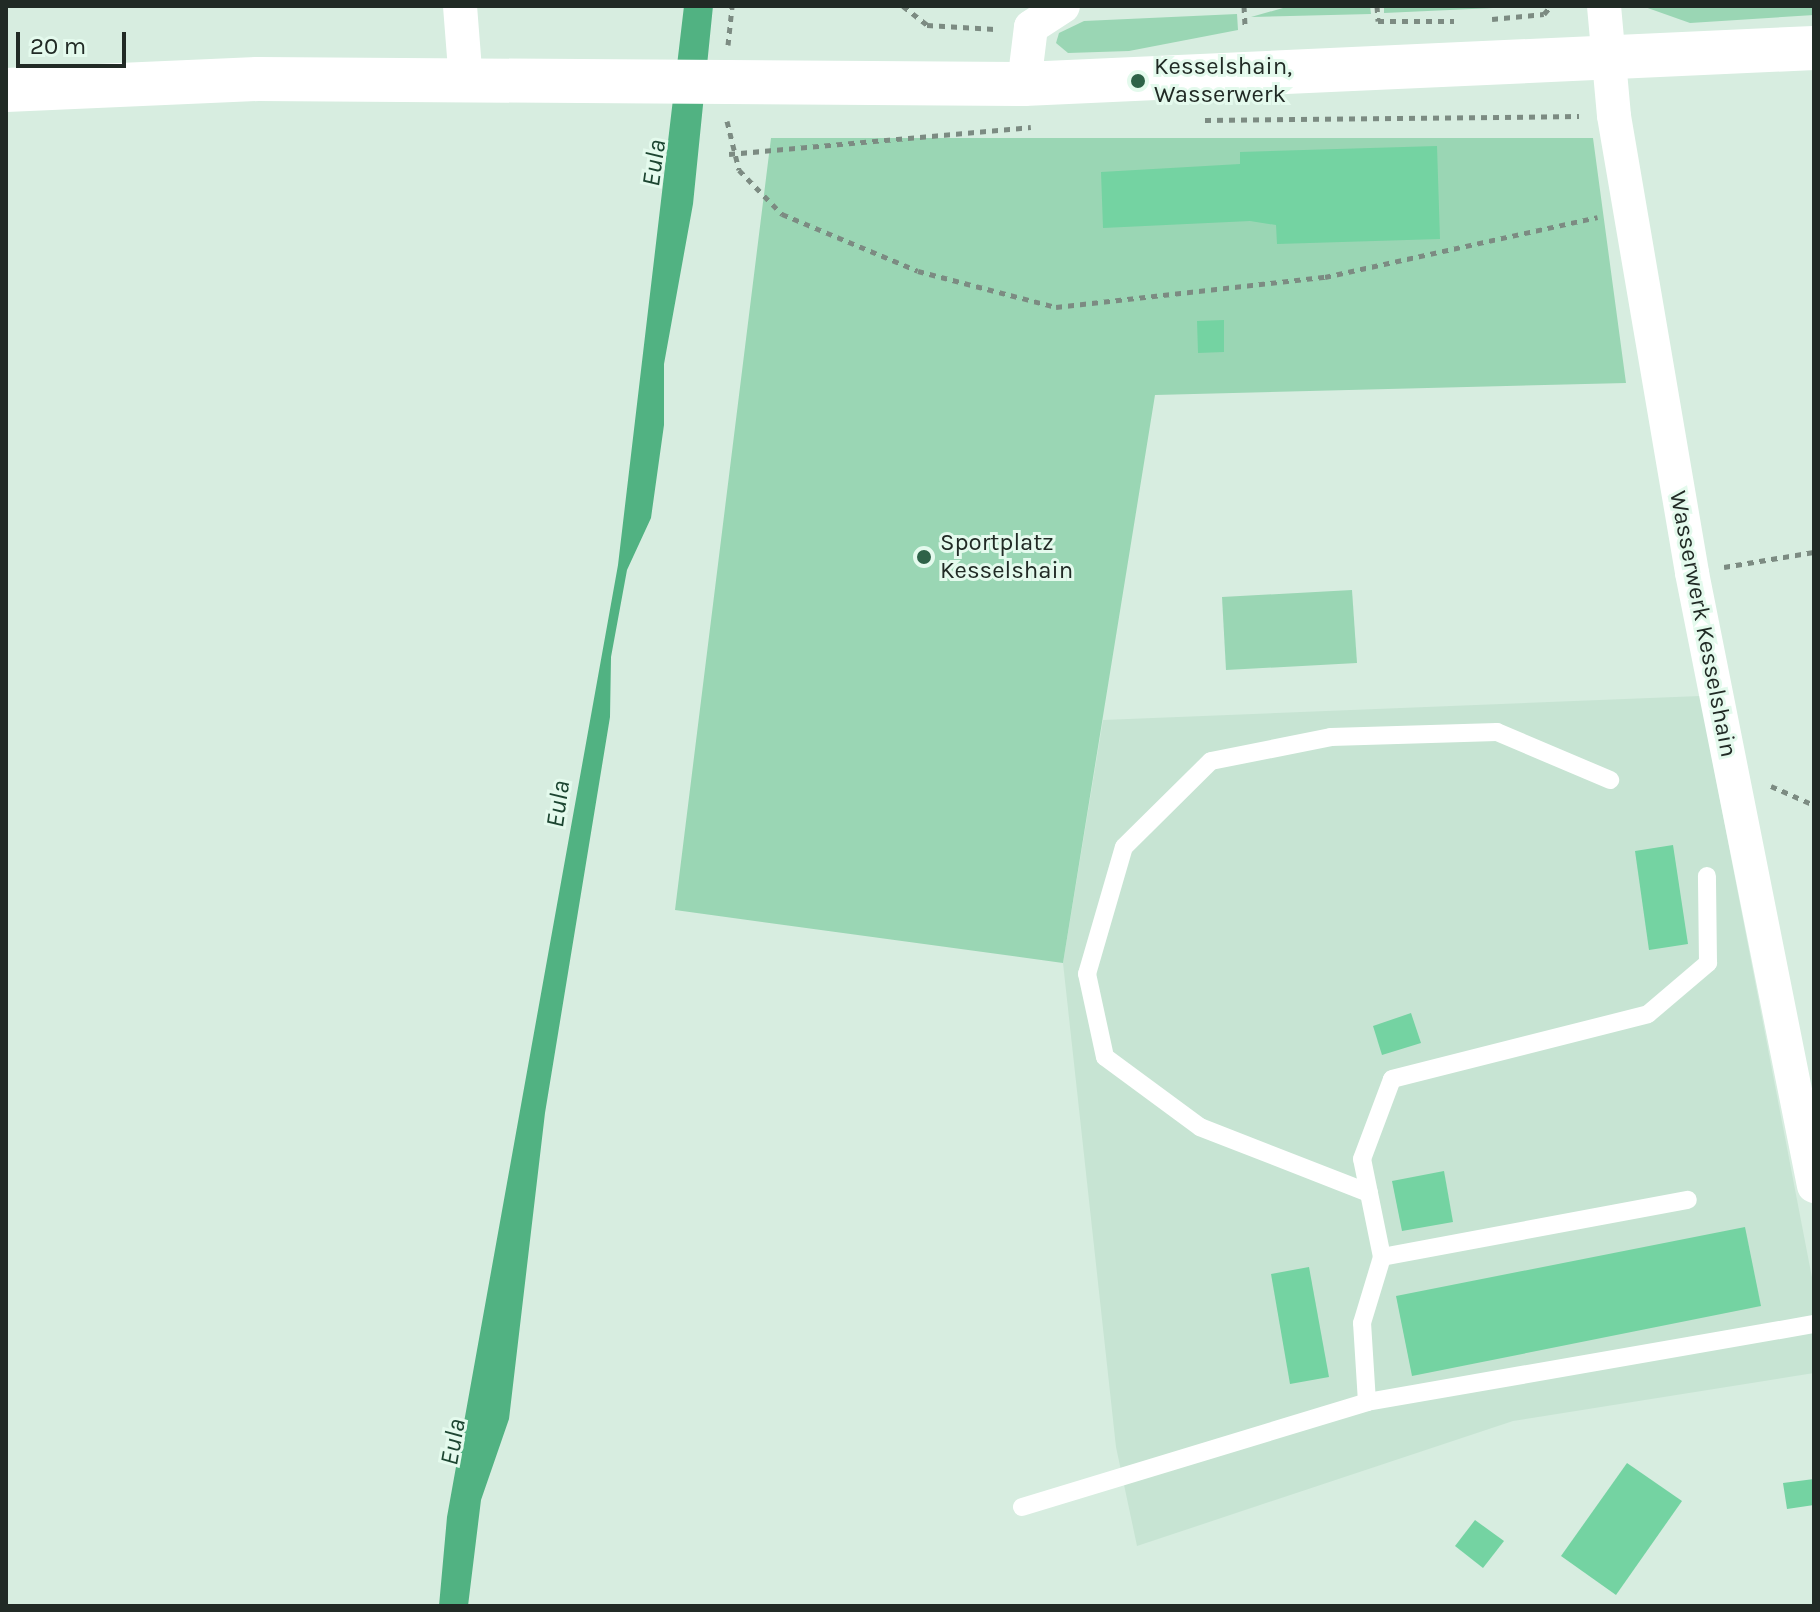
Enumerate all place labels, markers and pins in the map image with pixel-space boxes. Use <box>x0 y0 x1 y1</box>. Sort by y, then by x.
place label: Kesselshain, Wasserwerk <box>1154 53 1292 109</box>
marker: Kesselshain, Wasserwerk <box>1129 72 1147 90</box>
place label: Sportplatz Kesselshain <box>940 529 1073 585</box>
marker: Sportplatz Kesselshain <box>915 548 933 566</box>

